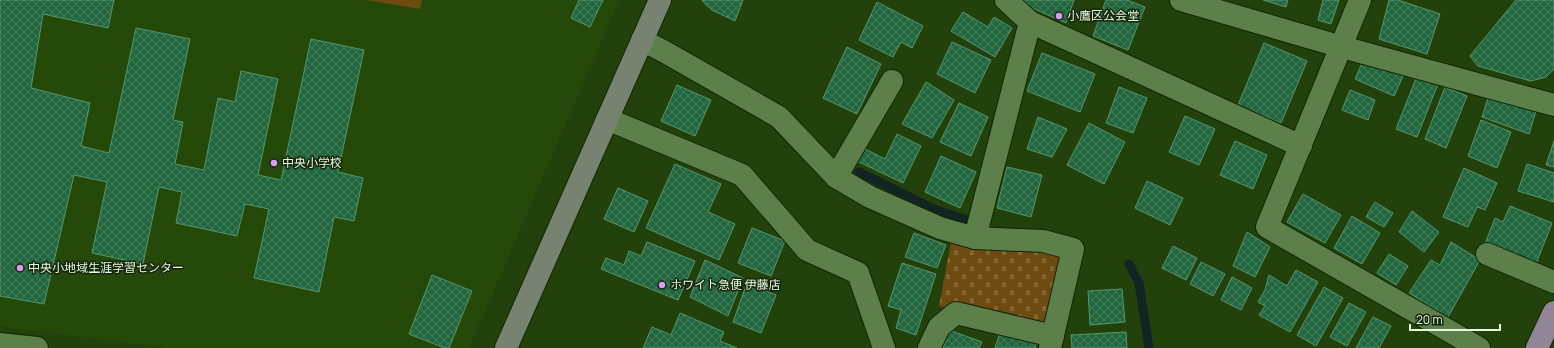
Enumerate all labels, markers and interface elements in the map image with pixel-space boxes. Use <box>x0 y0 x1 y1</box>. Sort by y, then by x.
place label: 小鷹区公会堂 <box>1067 7 1139 24</box>
marker: 小鷹区公会堂 <box>1054 11 1064 21</box>
place label: 中央小学校 <box>282 154 342 171</box>
marker: 中央小学校 <box>269 158 279 168</box>
place label: 中央小地域生涯学習センター <box>28 259 184 276</box>
marker: 中央小地域生涯学習センター <box>15 263 25 273</box>
place label: ホワイト急便 伊藤店 <box>670 276 780 293</box>
marker: ホワイト急便 伊藤店 <box>657 280 667 290</box>
scale bar <box>1410 306 1500 332</box>
text: 20 m <box>1416 311 1443 328</box>

